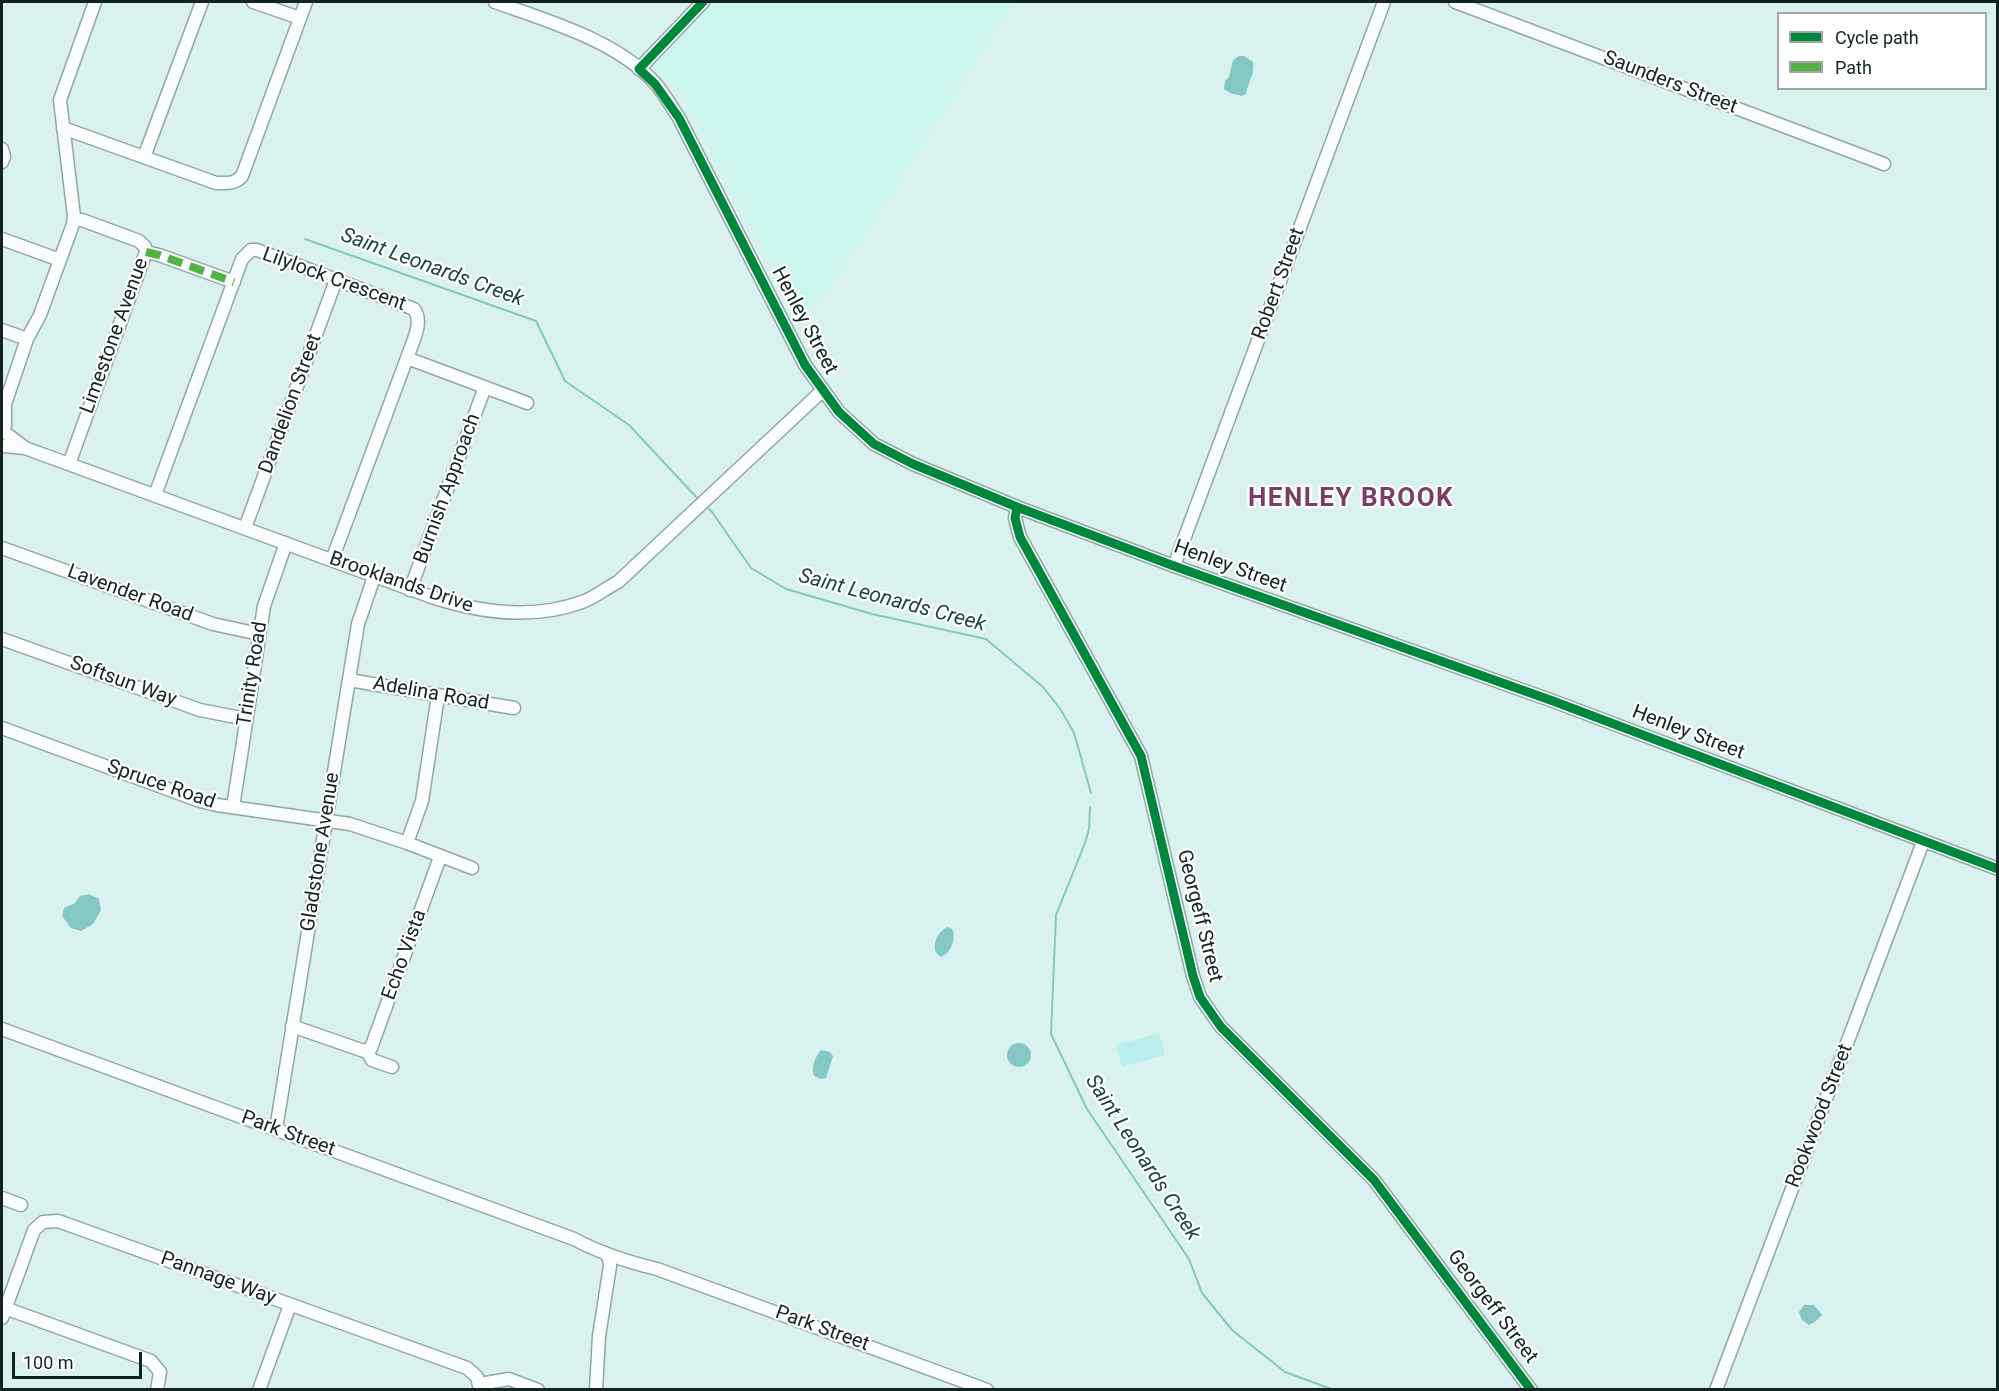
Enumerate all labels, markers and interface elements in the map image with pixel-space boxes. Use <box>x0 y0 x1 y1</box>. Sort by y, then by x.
legend <box>1777 12 1987 90</box>
text: Cycle path <box>1835 27 1919 48</box>
street label: Saunders Street <box>1600 46 1740 120</box>
text: Path <box>1835 57 1872 78</box>
water label: Saint Leonards Creek <box>337 223 527 313</box>
street label: Robert Street <box>1248 225 1310 343</box>
street label: Lilylock Crescent <box>259 243 409 317</box>
street label: Limestone Avenue <box>76 255 154 417</box>
street label: Henley Street <box>766 263 842 379</box>
street label: Dandelion Street <box>255 331 327 477</box>
street label: Burnish Approach <box>410 411 486 567</box>
district label: HENLEY BROOK <box>1248 483 1454 515</box>
street label: Henley Street <box>1170 535 1290 599</box>
street label: Brooklands Drive <box>326 547 476 619</box>
street label: Lavender Road <box>64 560 196 628</box>
water label: Saint Leonards Creek <box>796 564 988 638</box>
street label: Trinity Road <box>233 620 273 728</box>
street label: Softsun Way <box>66 652 180 712</box>
street label: Adelina Road <box>371 672 491 716</box>
street label: Henley Street <box>1628 701 1748 765</box>
street label: Spruce Road <box>104 755 218 815</box>
street label: Gladstone Avenue <box>297 771 345 933</box>
street label: Georgeff Street <box>1171 847 1227 985</box>
street label: Echo Vista <box>378 907 432 1003</box>
street label: Rookwood Street <box>1782 1041 1858 1191</box>
water label: Saint Leonards Creek <box>1079 1070 1205 1246</box>
street label: Park Street <box>238 1106 338 1162</box>
street label: Georgeff Street <box>1442 1246 1542 1368</box>
street label: Pannage Way <box>157 1247 279 1311</box>
street label: Park Street <box>772 1301 872 1357</box>
scale bar <box>15 1340 146 1378</box>
text: 100 m <box>23 1352 74 1373</box>

